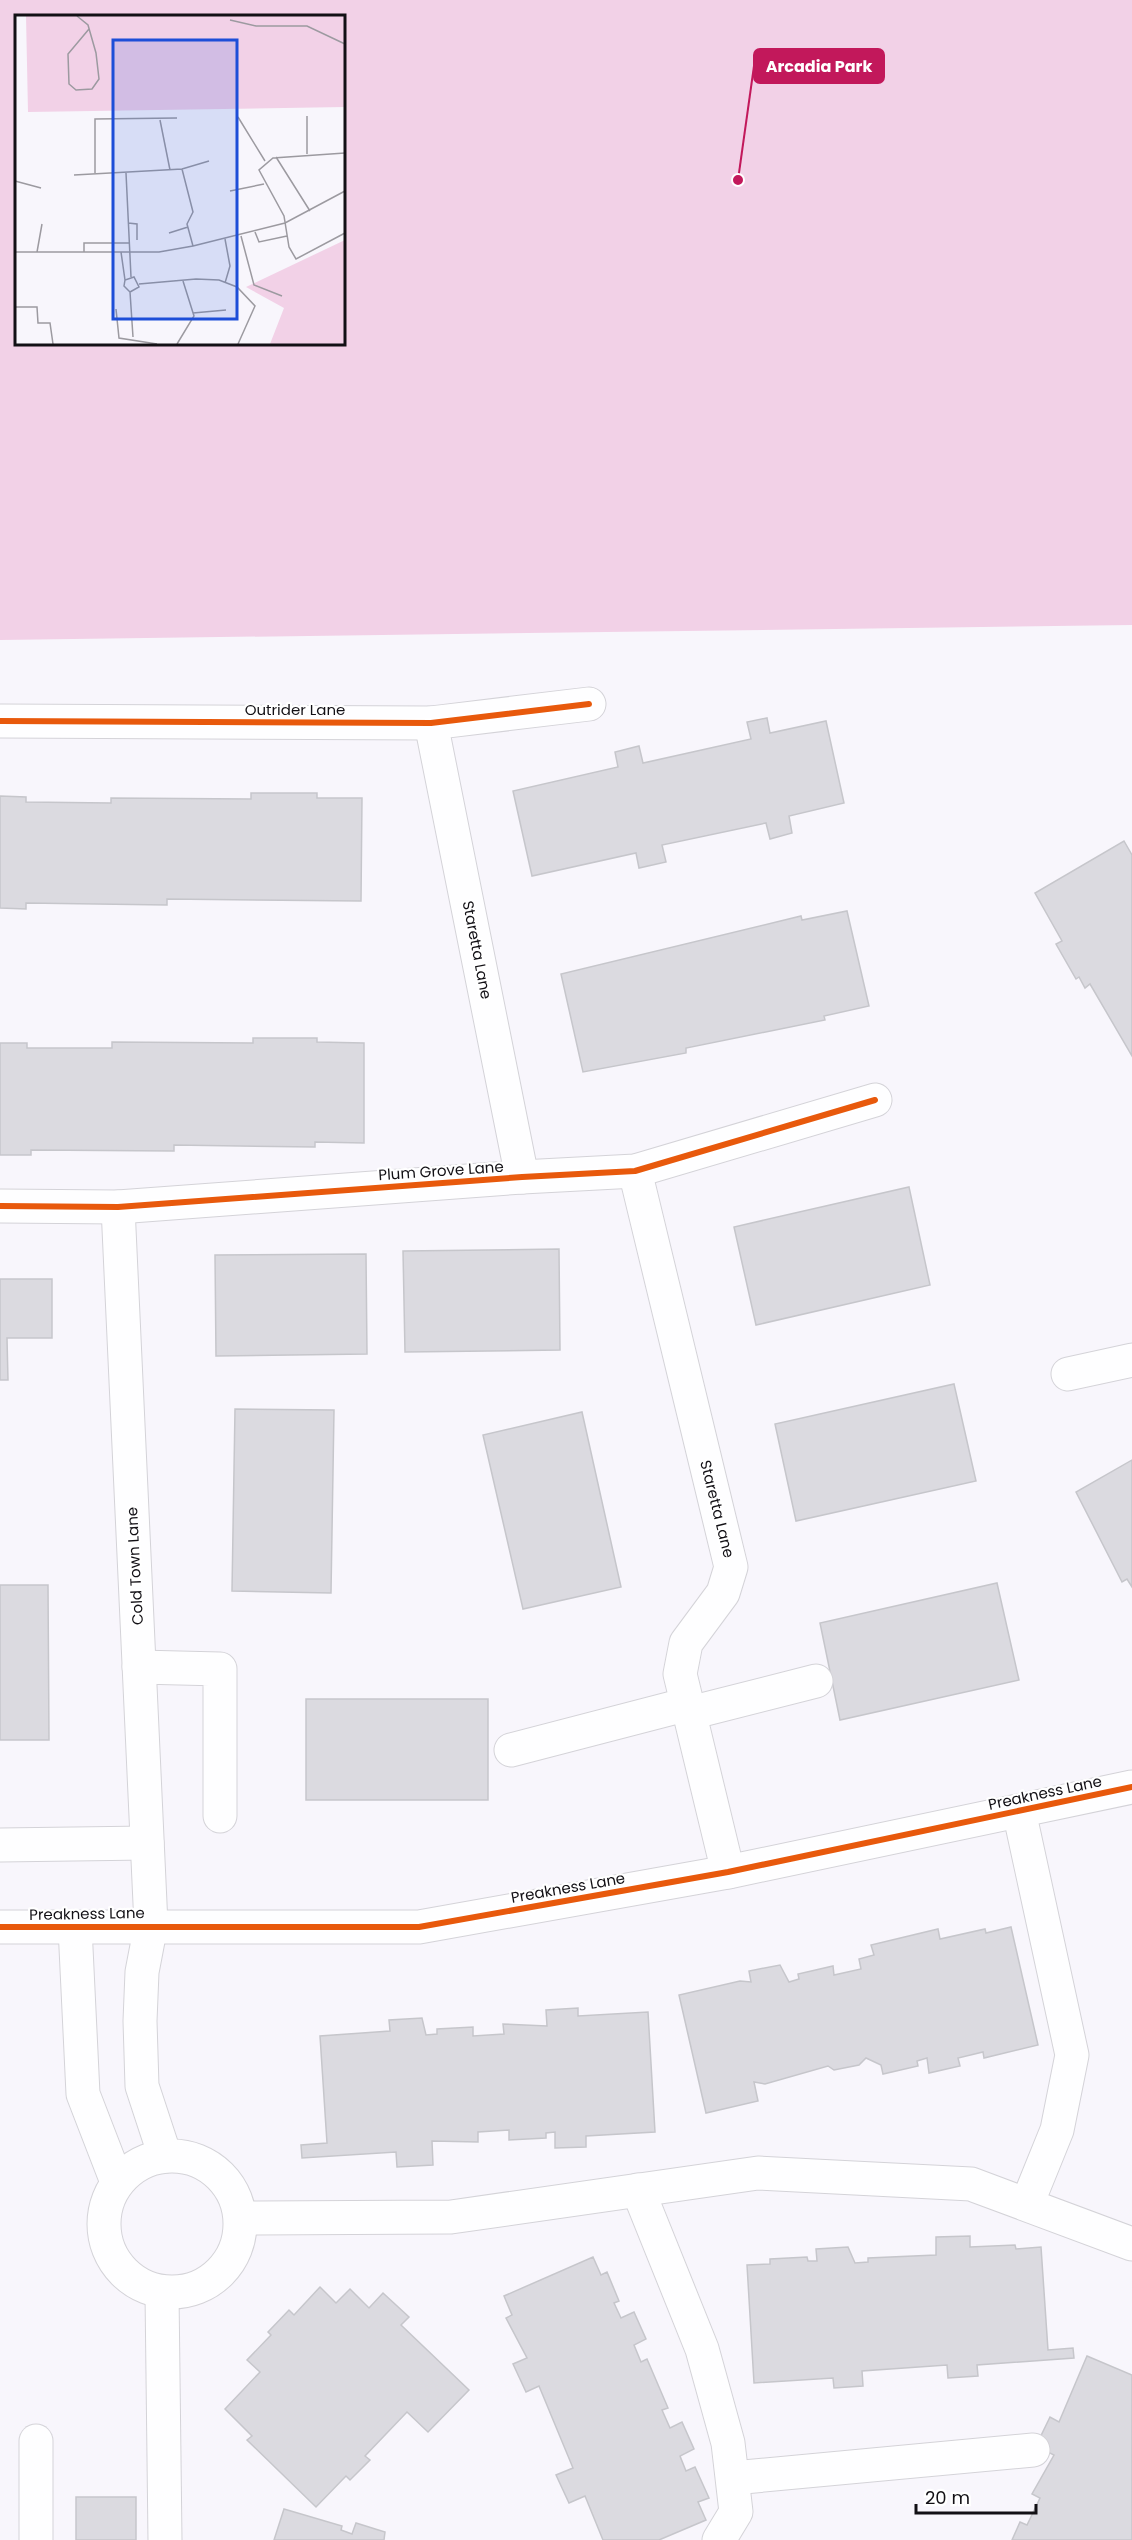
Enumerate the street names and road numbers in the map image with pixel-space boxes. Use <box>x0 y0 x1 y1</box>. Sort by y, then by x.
street label: Outrider Lane <box>245 699 345 720</box>
street label: Staretta Lane <box>458 899 497 1001</box>
street label: Plum Grove Lane <box>378 1156 504 1185</box>
street label: Staretta Lane <box>695 1458 740 1560</box>
street label: Cold Town Lane <box>121 1506 148 1626</box>
street label: Preakness Lane <box>986 1770 1104 1815</box>
street label: Preakness Lane <box>509 1867 627 1908</box>
street label: Preakness Lane <box>29 1902 145 1925</box>

